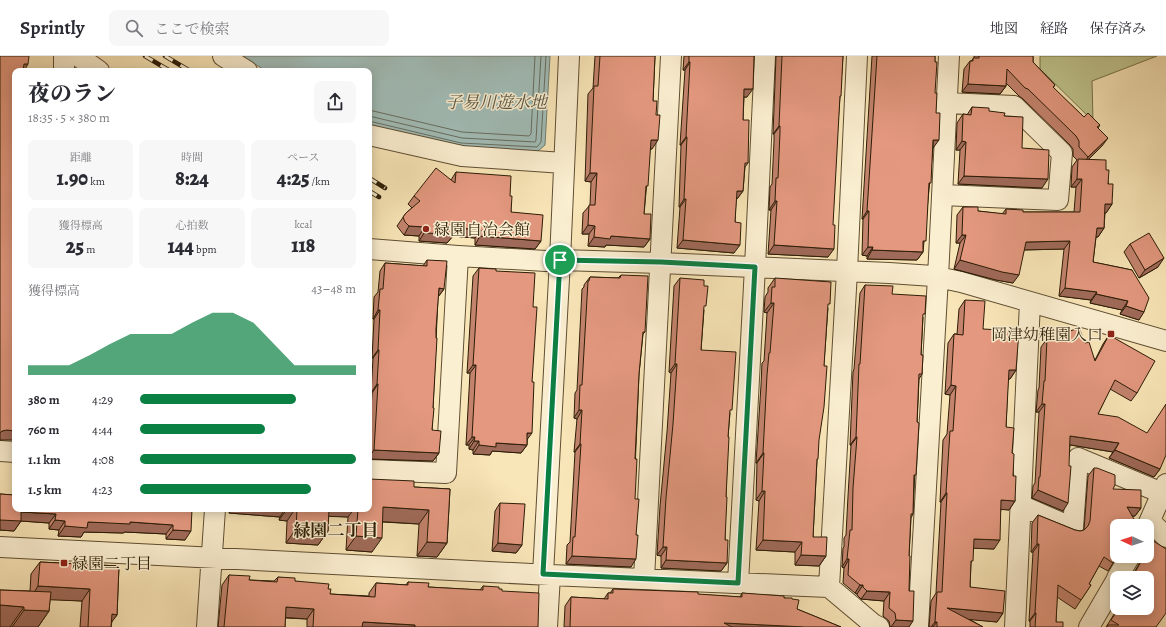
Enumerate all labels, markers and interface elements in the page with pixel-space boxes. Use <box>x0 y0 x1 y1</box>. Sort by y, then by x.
search box <box>109 10 389 46</box>
text: Sprintly <box>20 15 85 41</box>
icon: search <box>123 17 145 39</box>
text: ここで検索 <box>155 19 230 39</box>
text: 地図 <box>990 19 1018 38</box>
text: 経路 <box>1040 19 1068 38</box>
text: 保存済み <box>1090 19 1146 38</box>
text: 夜のラン <box>28 79 116 109</box>
button: share <box>314 81 356 123</box>
water label: 子易川遊水地 <box>445 91 549 114</box>
text: 18:35 · 5 × 380 m <box>28 109 110 126</box>
text: 距離 <box>70 150 92 165</box>
text: 時間 <box>181 150 203 165</box>
text: ペース <box>287 150 320 165</box>
text: 1.90 <box>56 165 88 192</box>
text: 8:24 <box>175 165 209 192</box>
text: 4:25 <box>277 165 309 192</box>
text: km <box>88 174 105 189</box>
text: /km <box>309 174 330 189</box>
text: kcal <box>295 217 312 232</box>
text: 獲得標高 <box>59 218 103 233</box>
text: 心拍数 <box>175 218 208 233</box>
place label: 緑園自治会館 <box>434 219 530 241</box>
marker: 緑園自治会館 <box>421 224 431 234</box>
text: 118 <box>291 232 315 259</box>
text: 25 <box>66 233 84 260</box>
text: 144 <box>167 233 194 260</box>
text: m <box>84 242 95 257</box>
text: bpm <box>194 242 217 257</box>
pin <box>543 243 577 277</box>
icon: arrive <box>549 249 571 271</box>
text: 43–48 m <box>311 280 356 297</box>
text: 獲得標高 <box>28 282 80 299</box>
place label: 岡津幼稚園入口 <box>991 324 1103 346</box>
marker: 岡津幼稚園入口 <box>1106 329 1116 339</box>
text: 380 m <box>28 391 60 408</box>
text: 4:29 <box>92 391 113 408</box>
text: 760 m <box>28 421 59 438</box>
text: 4:44 <box>92 421 113 438</box>
text: 1.1 km <box>28 451 61 468</box>
text: 4:08 <box>92 451 114 468</box>
text: 1.5 km <box>28 481 62 498</box>
text: 4:23 <box>92 481 113 498</box>
district label: 緑園二丁目 <box>294 519 379 542</box>
north arrow <box>1110 519 1154 563</box>
map controls <box>1110 519 1154 615</box>
place label: 緑園二丁目 <box>72 553 152 575</box>
marker: 緑園二丁目 <box>59 558 69 568</box>
button: layers <box>1110 571 1154 615</box>

